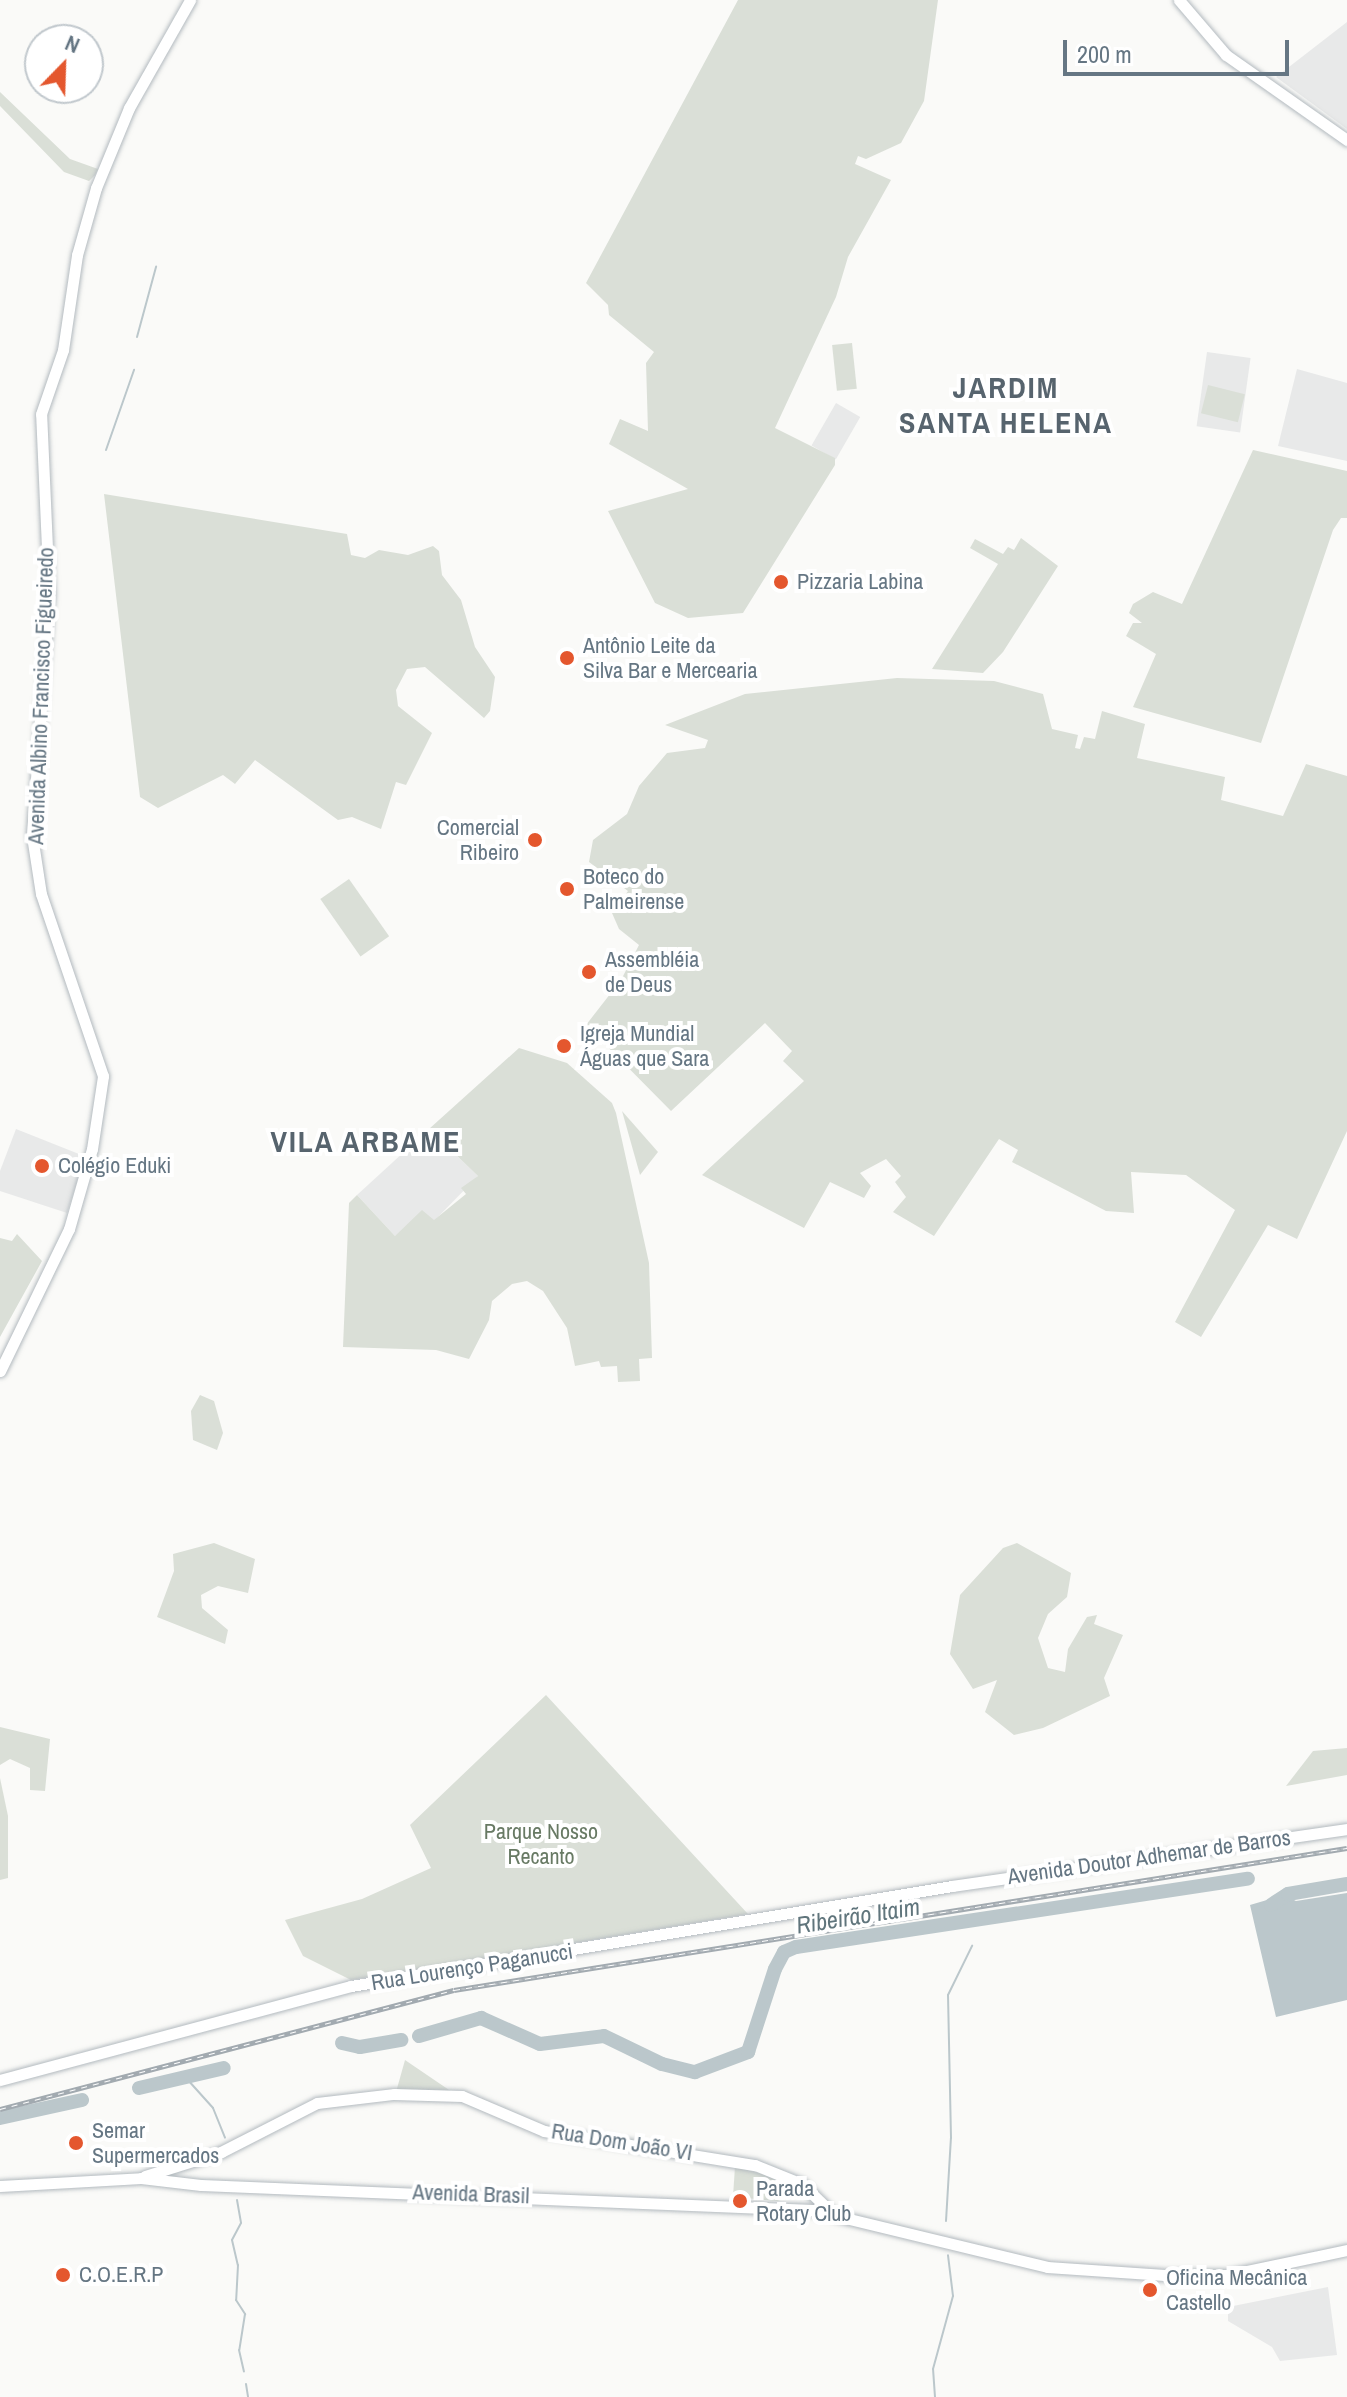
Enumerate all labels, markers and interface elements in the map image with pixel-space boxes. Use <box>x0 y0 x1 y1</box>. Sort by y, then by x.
north arrow <box>24 24 104 104</box>
scale bar <box>1067 24 1293 74</box>
text: N <box>61 27 84 60</box>
text: 200 m <box>1077 38 1132 70</box>
district label: JARDIM SANTA HELENA <box>899 369 1113 440</box>
street label: Avenida Albino Francisco Figueiredo <box>23 546 59 846</box>
place label: Pizzaria Labina <box>797 569 923 595</box>
marker: Pizzaria Labina <box>772 573 790 591</box>
place label: Antônio Leite da Silva Bar e Mercearia <box>583 632 757 684</box>
marker: Antônio Leite da Silva Bar e Mercearia <box>558 649 576 667</box>
place label: Comercial Ribeiro <box>437 814 519 866</box>
marker: Comercial Ribeiro <box>526 831 544 849</box>
place label: Boteco do Palmeirense <box>583 863 684 914</box>
marker: Boteco do Palmeirense <box>558 880 576 898</box>
place label: Assembléia de Deus <box>605 946 699 998</box>
marker: Assembléia de Deus <box>580 963 598 981</box>
place label: Igreja Mundial Águas que Sara <box>580 1020 709 1072</box>
marker: Igreja Mundial Águas que Sara <box>555 1037 573 1055</box>
district label: VILA ARBAME <box>270 1123 462 1159</box>
place label: Colégio Eduki <box>58 1153 171 1179</box>
marker: Colégio Eduki <box>33 1157 51 1175</box>
park label: Parque Nosso Recanto <box>484 1818 598 1870</box>
street label: Avenida Doutor Adhemar de Barros <box>1005 1824 1293 1890</box>
water label: Ribeirão Itaim <box>794 1892 922 1940</box>
street label: Rua Lourenço Paganucci <box>369 1938 575 1996</box>
place label: Semar Supermercados <box>92 2117 219 2168</box>
street label: Rua Dom João VI <box>550 2118 694 2166</box>
marker: Semar Supermercados <box>67 2134 85 2152</box>
place label: Parada Rotary Club <box>756 2175 851 2226</box>
street label: Avenida Brasil <box>412 2179 530 2209</box>
marker: Parada Rotary Club <box>731 2192 749 2210</box>
place label: C.O.E.R.P <box>79 2262 163 2288</box>
place label: Oficina Mecânica Castello <box>1166 2264 1307 2316</box>
marker: C.O.E.R.P <box>54 2266 72 2284</box>
marker: Oficina Mecânica Castello <box>1141 2281 1159 2299</box>

